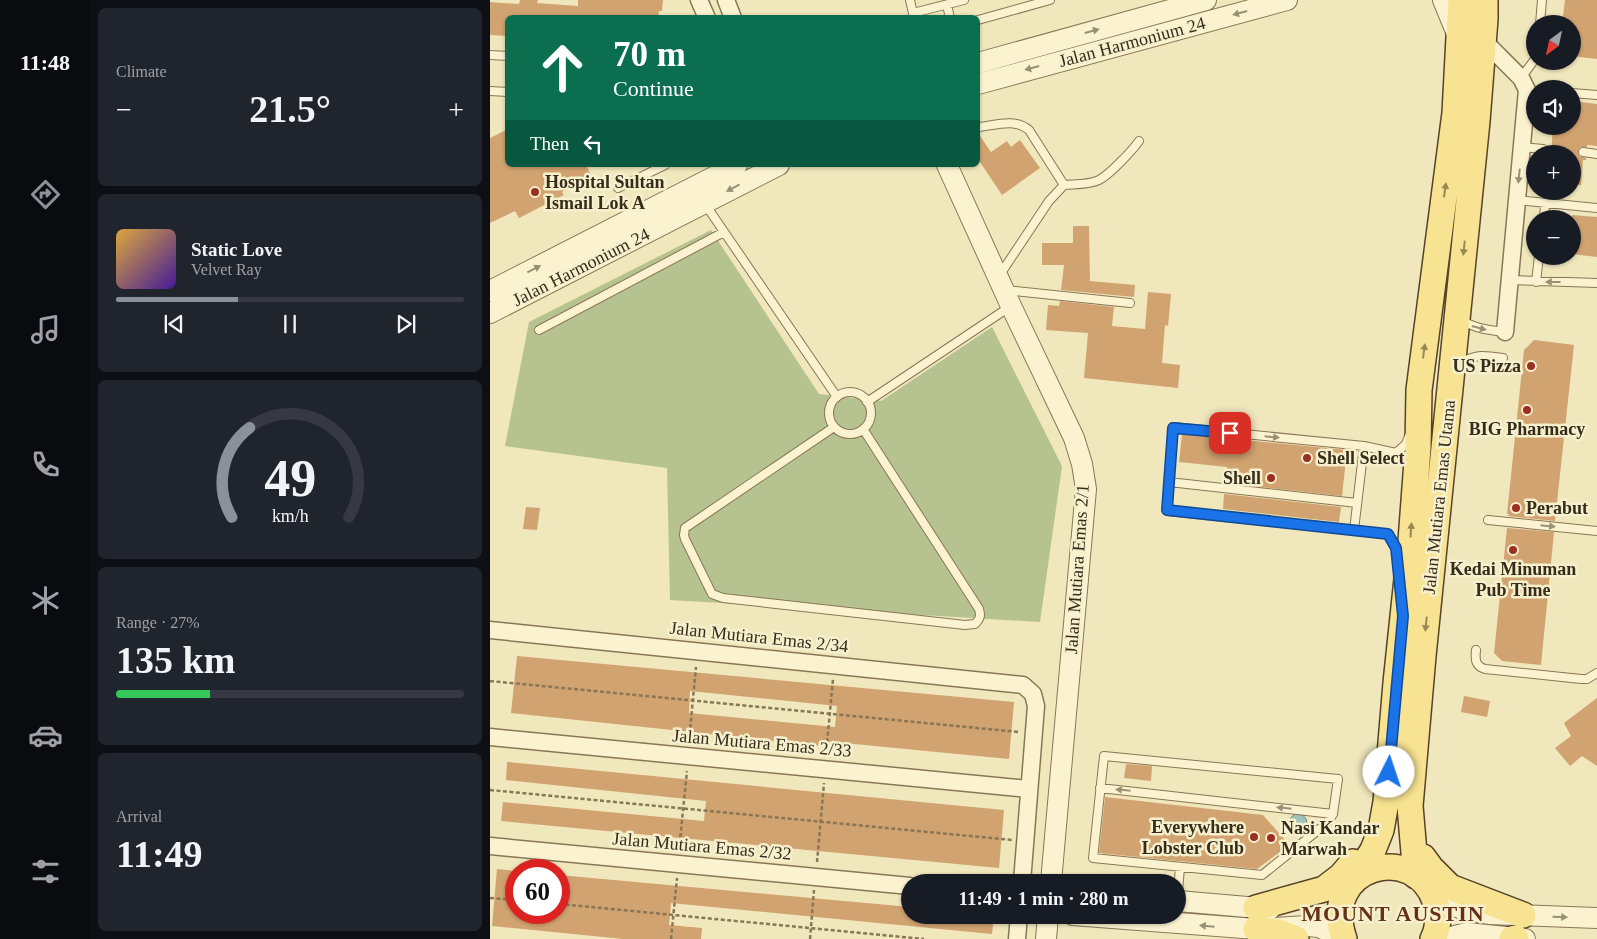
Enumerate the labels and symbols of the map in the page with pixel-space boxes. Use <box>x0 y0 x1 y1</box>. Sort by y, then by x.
one-way arrow <box>1232 9 1247 17</box>
street label: Jalan Harmonium 24 <box>1056 13 1208 71</box>
north arrow <box>1526 15 1581 70</box>
one-way arrow <box>1084 27 1100 35</box>
one-way arrow <box>1024 65 1039 73</box>
one-way arrow <box>1515 168 1523 184</box>
place label: Hospital Sultan Ismail Lok A <box>545 172 665 213</box>
one-way arrow <box>1441 182 1449 198</box>
one-way arrow <box>726 184 741 192</box>
marker: Hospital Sultan Ismail Lok A <box>529 186 541 198</box>
street label: Jalan Harmonium 24 <box>509 224 653 310</box>
one-way arrow <box>1460 240 1468 256</box>
one-way arrow <box>526 265 541 273</box>
one-way arrow <box>1545 278 1561 286</box>
one-way arrow <box>1472 324 1487 332</box>
one-way arrow <box>1420 343 1428 359</box>
place label: US Pizza <box>1453 356 1521 376</box>
marker: US Pizza <box>1525 360 1537 372</box>
street label: Jalan Mutiara Emas Utama <box>1419 399 1459 595</box>
marker: BIG Pharmacy <box>1521 404 1533 416</box>
pin <box>1209 412 1251 454</box>
place label: BIG Pharmacy <box>1469 419 1585 439</box>
one-way arrow <box>1264 433 1280 441</box>
place label: Shell Select <box>1317 448 1405 468</box>
marker: Shell Select <box>1301 452 1313 464</box>
place label: Shell <box>1223 468 1261 488</box>
marker: Shell <box>1265 472 1277 484</box>
street label: Jalan Mutiara Emas 2/1 <box>1061 483 1093 655</box>
place label: Perabut <box>1526 498 1588 518</box>
marker: Perabut <box>1510 502 1522 514</box>
one-way arrow <box>1408 522 1416 538</box>
one-way arrow <box>1540 522 1556 530</box>
marker: Kedai Minuman Pub Time <box>1507 544 1519 556</box>
place label: Kedai Minuman Pub Time <box>1450 559 1576 600</box>
one-way arrow <box>1422 617 1430 633</box>
street label: Jalan Mutiara Emas 2/34 <box>669 618 849 656</box>
street label: Jalan Mutiara Emas 2/33 <box>672 725 852 761</box>
position arrow <box>1362 745 1414 797</box>
one-way arrow <box>1115 786 1131 794</box>
one-way arrow <box>1276 804 1292 812</box>
place label: Everywhere Lobster Club <box>1142 817 1244 858</box>
place label: Nasi Kandar Marwah <box>1281 818 1380 859</box>
street label: Jalan Mutiara Emas 2/32 <box>612 828 792 864</box>
marker: Everywhere Lobster Club <box>1248 831 1260 843</box>
marker: Nasi Kandar Marwah <box>1265 832 1277 844</box>
speed limit sign: 60 <box>505 859 570 924</box>
district label: MOUNT AUSTIN <box>1301 901 1485 926</box>
one-way arrow <box>1552 913 1568 921</box>
one-way arrow <box>1199 921 1215 929</box>

